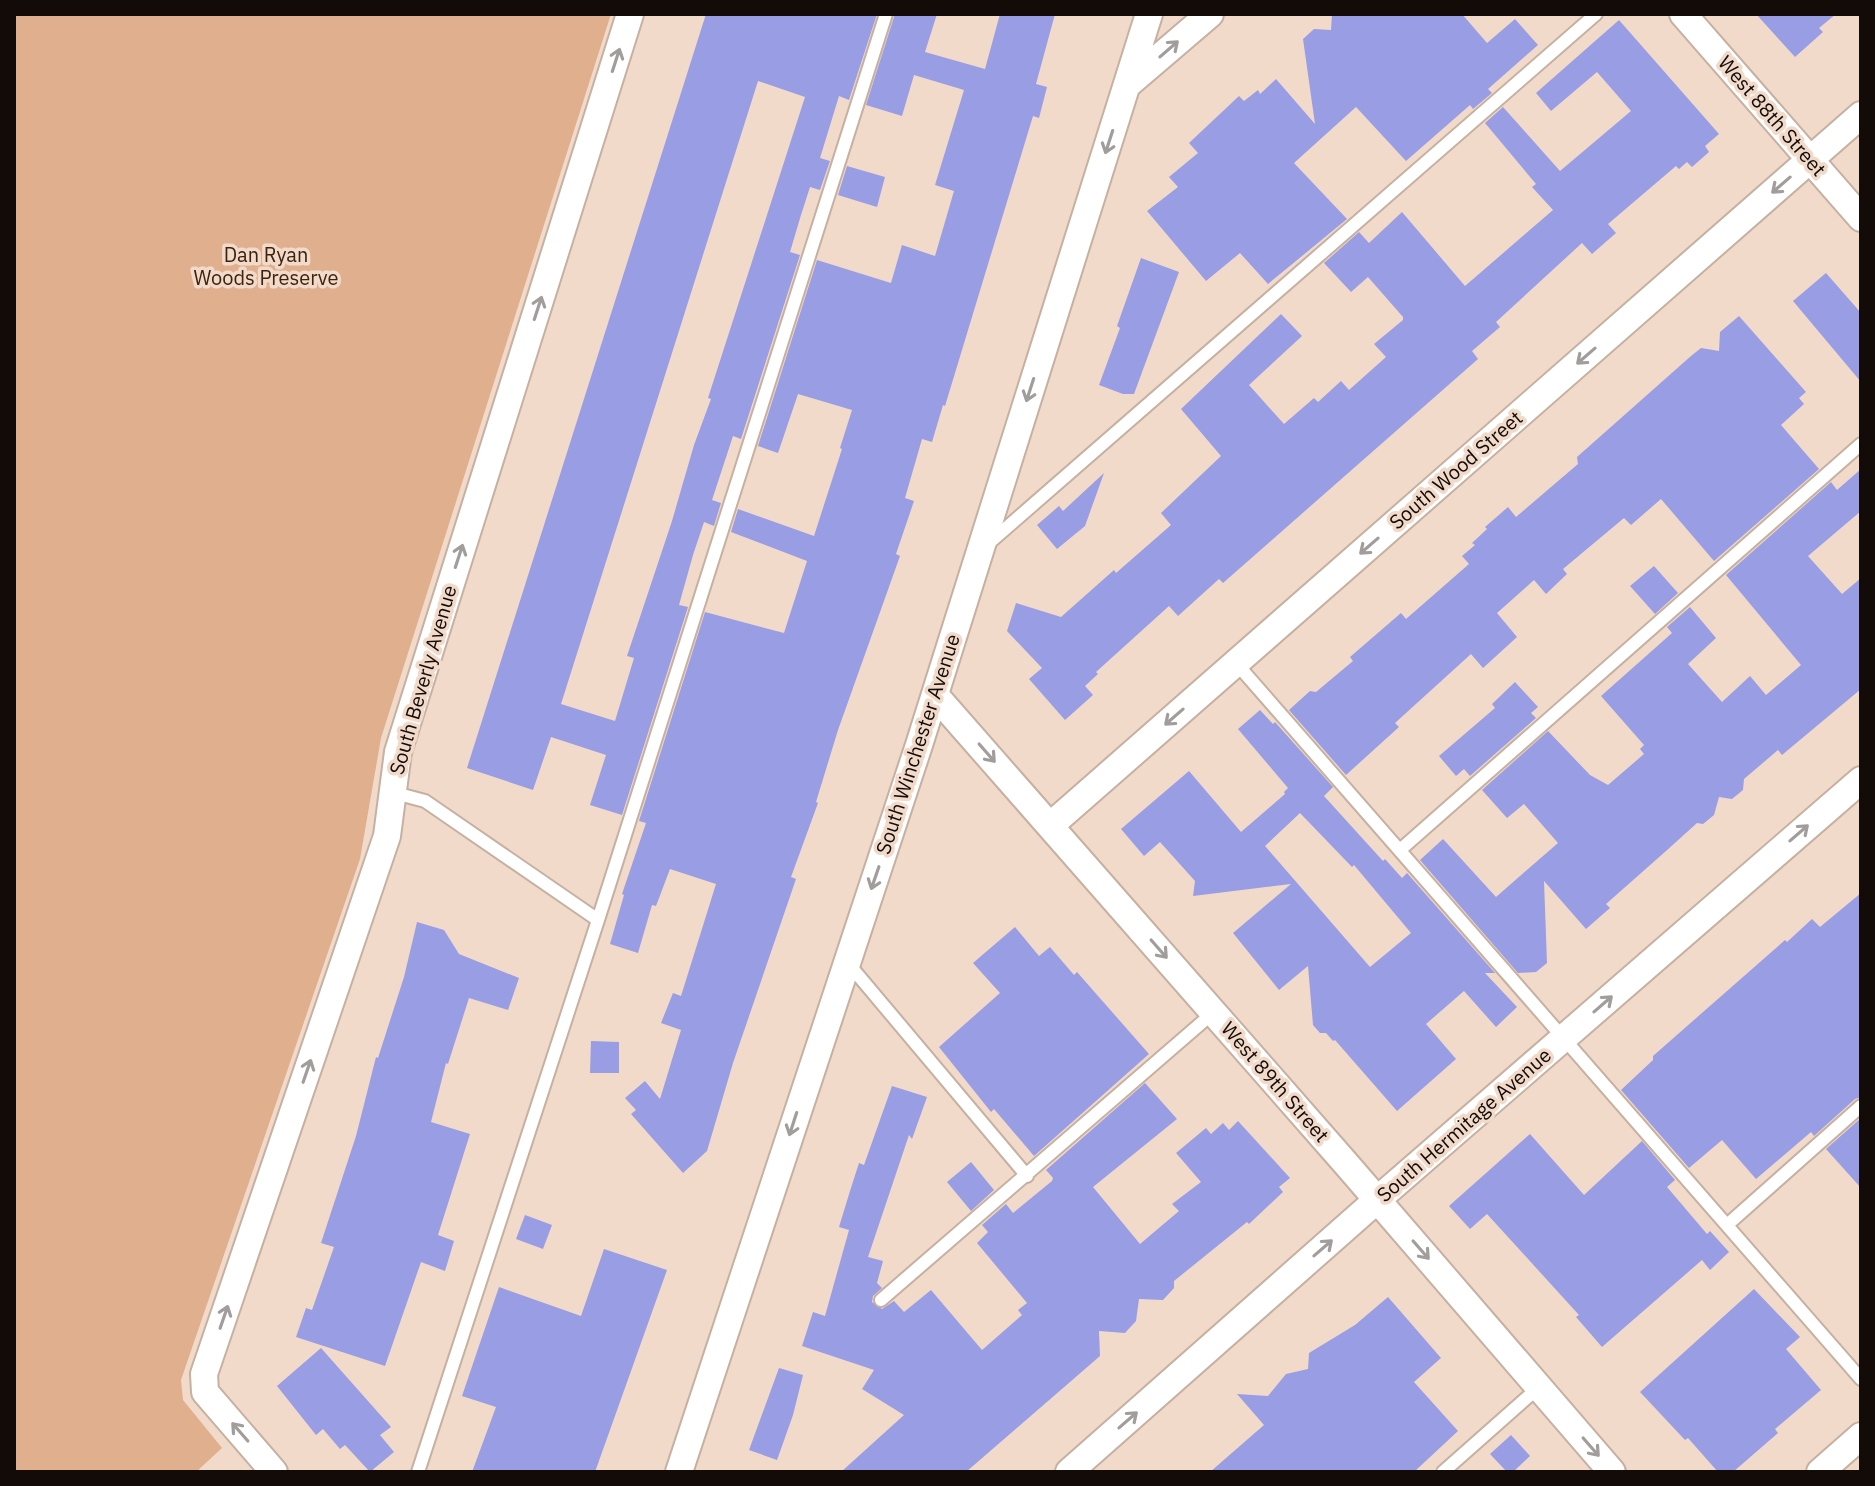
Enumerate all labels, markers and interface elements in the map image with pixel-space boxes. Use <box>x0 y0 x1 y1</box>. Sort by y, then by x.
one-way arrow <box>1158 41 1178 59</box>
one-way arrow <box>609 48 624 74</box>
street label: West 88th Street <box>1712 50 1832 182</box>
one-way arrow <box>1101 129 1115 154</box>
one-way arrow <box>1772 175 1792 193</box>
park label: Dan Ryan Woods Preserve <box>193 241 339 291</box>
one-way arrow <box>531 296 546 321</box>
one-way arrow <box>1576 347 1596 365</box>
one-way arrow <box>1022 376 1037 402</box>
street label: South Wood Street <box>1383 404 1528 535</box>
one-way arrow <box>1360 537 1380 555</box>
one-way arrow <box>452 544 467 570</box>
street label: South Beverly Avenue <box>383 582 462 778</box>
street label: South Winchester Avenue <box>869 630 966 858</box>
one-way arrow <box>1164 708 1184 726</box>
one-way arrow <box>978 743 996 763</box>
one-way arrow <box>1789 825 1809 843</box>
one-way arrow <box>867 864 882 890</box>
one-way arrow <box>1149 938 1167 958</box>
one-way arrow <box>1592 995 1613 1013</box>
street label: West 89th Street <box>1215 1016 1335 1148</box>
street label: South Hermitage Avenue <box>1371 1041 1557 1208</box>
one-way arrow <box>301 1058 316 1083</box>
one-way arrow <box>785 1112 800 1137</box>
one-way arrow <box>1312 1240 1332 1258</box>
one-way arrow <box>1412 1240 1430 1260</box>
one-way arrow <box>217 1304 232 1329</box>
one-way arrow <box>1117 1412 1137 1430</box>
one-way arrow <box>231 1422 249 1442</box>
one-way arrow <box>1582 1437 1600 1457</box>

